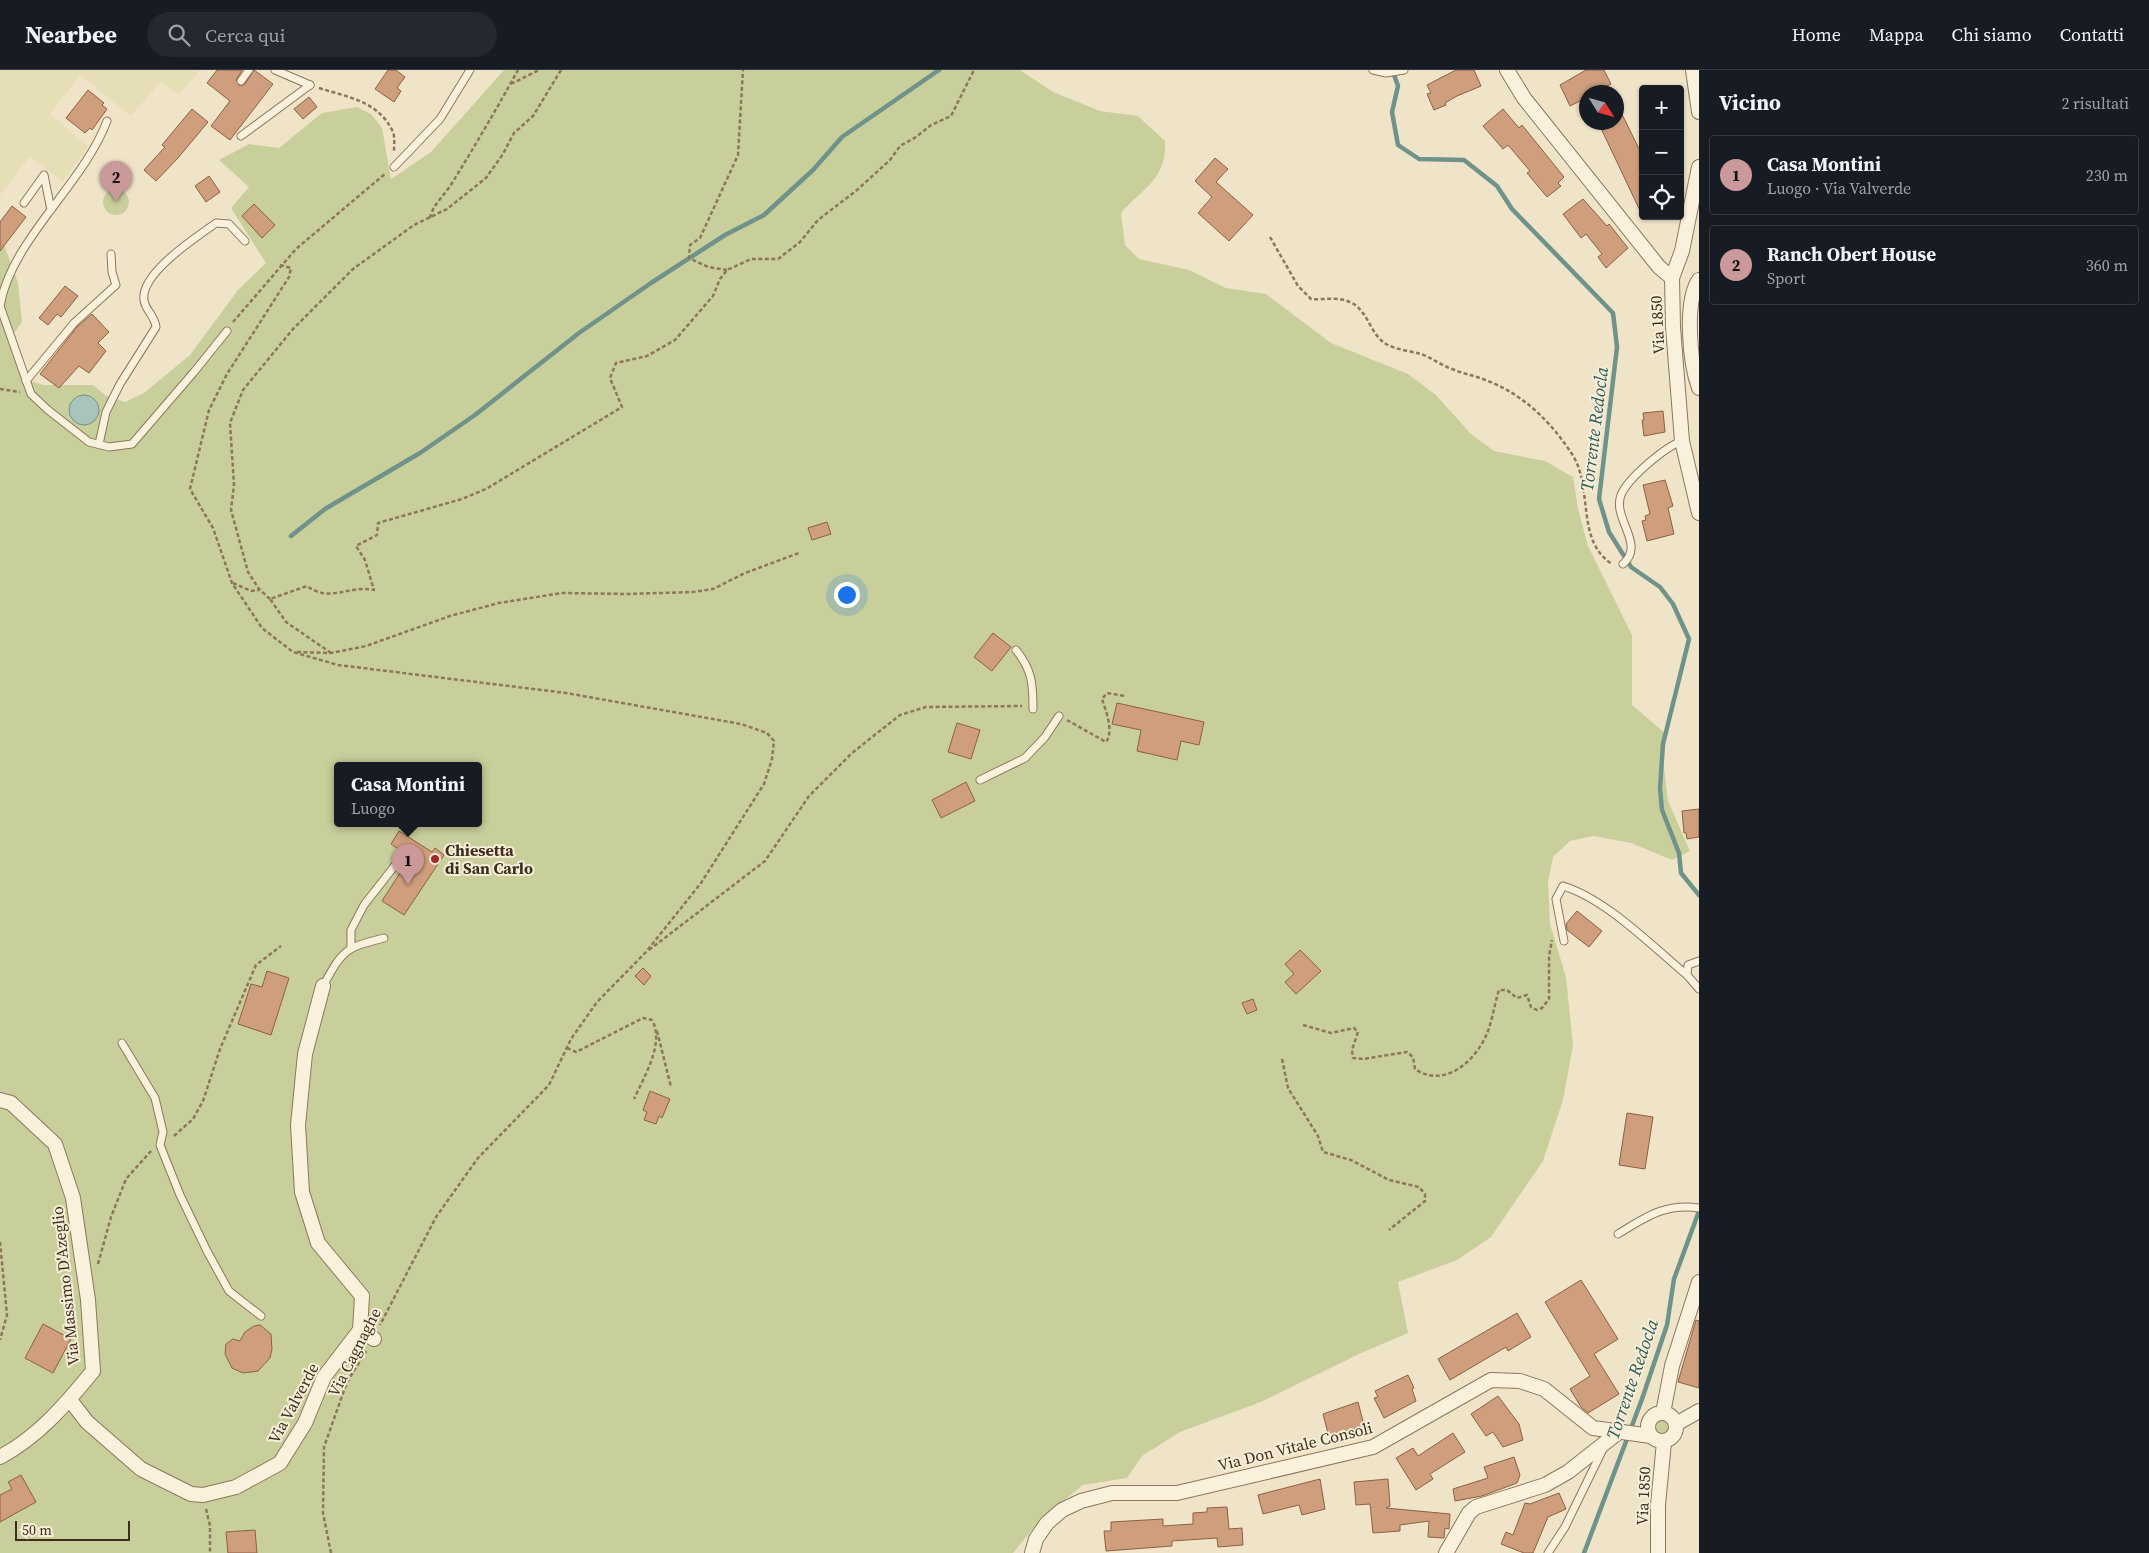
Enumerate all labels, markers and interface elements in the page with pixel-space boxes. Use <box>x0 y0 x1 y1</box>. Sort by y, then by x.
search box <box>147 12 497 57</box>
text: Nearbee <box>25 18 117 51</box>
icon: search <box>165 21 193 49</box>
text: Cerca qui <box>205 22 285 48</box>
text: Home <box>1792 22 1841 47</box>
text: Mappa <box>1869 22 1924 47</box>
text: Chi siamo <box>1952 22 2032 47</box>
text: Contatti <box>2060 22 2124 47</box>
north arrow <box>1579 85 1624 130</box>
map controls <box>1639 85 1684 220</box>
button: + <box>1639 85 1684 130</box>
text: Vicino <box>1719 88 1781 117</box>
text: 2 risultati <box>2061 92 2129 114</box>
button: − <box>1639 130 1684 175</box>
text: Casa Montini <box>1767 151 1881 177</box>
pin: 2 <box>100 161 132 202</box>
text: 1 <box>1732 164 1740 186</box>
text: 230 m <box>2086 164 2128 186</box>
button: locate <box>1639 175 1684 220</box>
text: Luogo · Via Valverde <box>1767 177 1911 199</box>
text: Ranch Obert House <box>1767 241 1936 267</box>
text: 2 <box>1732 254 1740 276</box>
text: 360 m <box>2086 254 2128 276</box>
text: Sport <box>1767 267 1805 289</box>
street label: Via 1850 <box>1644 295 1670 355</box>
water label: Torrente Redocla <box>1574 365 1614 493</box>
your location <box>834 582 860 608</box>
popup <box>334 762 482 827</box>
text: Casa Montini <box>351 771 465 797</box>
text: Luogo <box>351 797 395 819</box>
place label: Chiesetta di San Carlo <box>445 839 533 879</box>
pin: 1 <box>392 844 424 885</box>
marker: Chiesetta di San Carlo <box>429 853 441 865</box>
street label: Via Massimo D'Azeglio <box>46 1205 84 1367</box>
street label: Via Cagnaghe <box>322 1304 386 1400</box>
water label: Torrente Redocla <box>1600 1315 1664 1442</box>
street label: Via Valverde <box>263 1359 323 1447</box>
street label: Via Don Vitale Consoli <box>1215 1416 1375 1476</box>
street label: Via 1850 <box>1630 1466 1656 1526</box>
scale bar <box>15 1518 130 1541</box>
text: 50 m <box>22 1520 52 1540</box>

